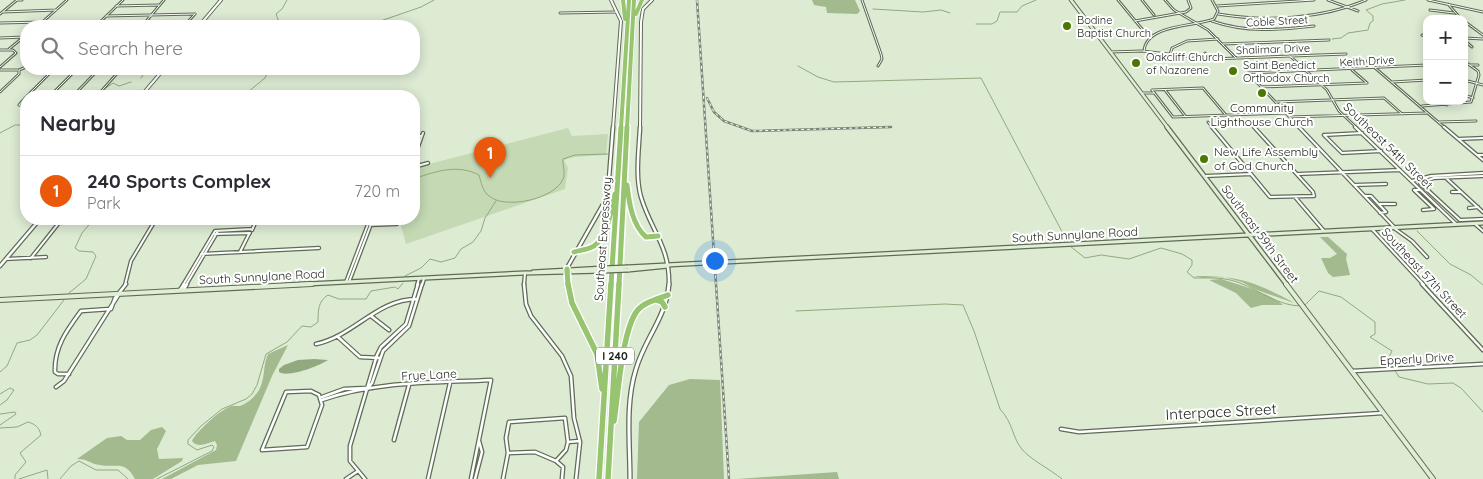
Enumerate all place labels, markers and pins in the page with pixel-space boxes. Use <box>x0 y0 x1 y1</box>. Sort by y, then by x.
place label: Bodine Baptist Church <box>1077 13 1151 40</box>
marker: Bodine Baptist Church <box>1061 20 1073 32</box>
place label: Oakcliff Church of Nazarene <box>1146 50 1224 77</box>
marker: Oakcliff Church of Nazarene <box>1130 57 1142 69</box>
place label: Saint Benedict Orthodox Church <box>1243 58 1329 85</box>
marker: Saint Benedict Orthodox Church <box>1227 65 1239 77</box>
marker: Community Lighthouse Church <box>1256 87 1268 99</box>
place label: Community Lighthouse Church <box>1211 100 1313 129</box>
pin: 1 <box>474 137 506 178</box>
place label: New Life Assembly of God Church <box>1214 144 1318 173</box>
marker: New Life Assembly of God Church <box>1198 153 1210 165</box>

